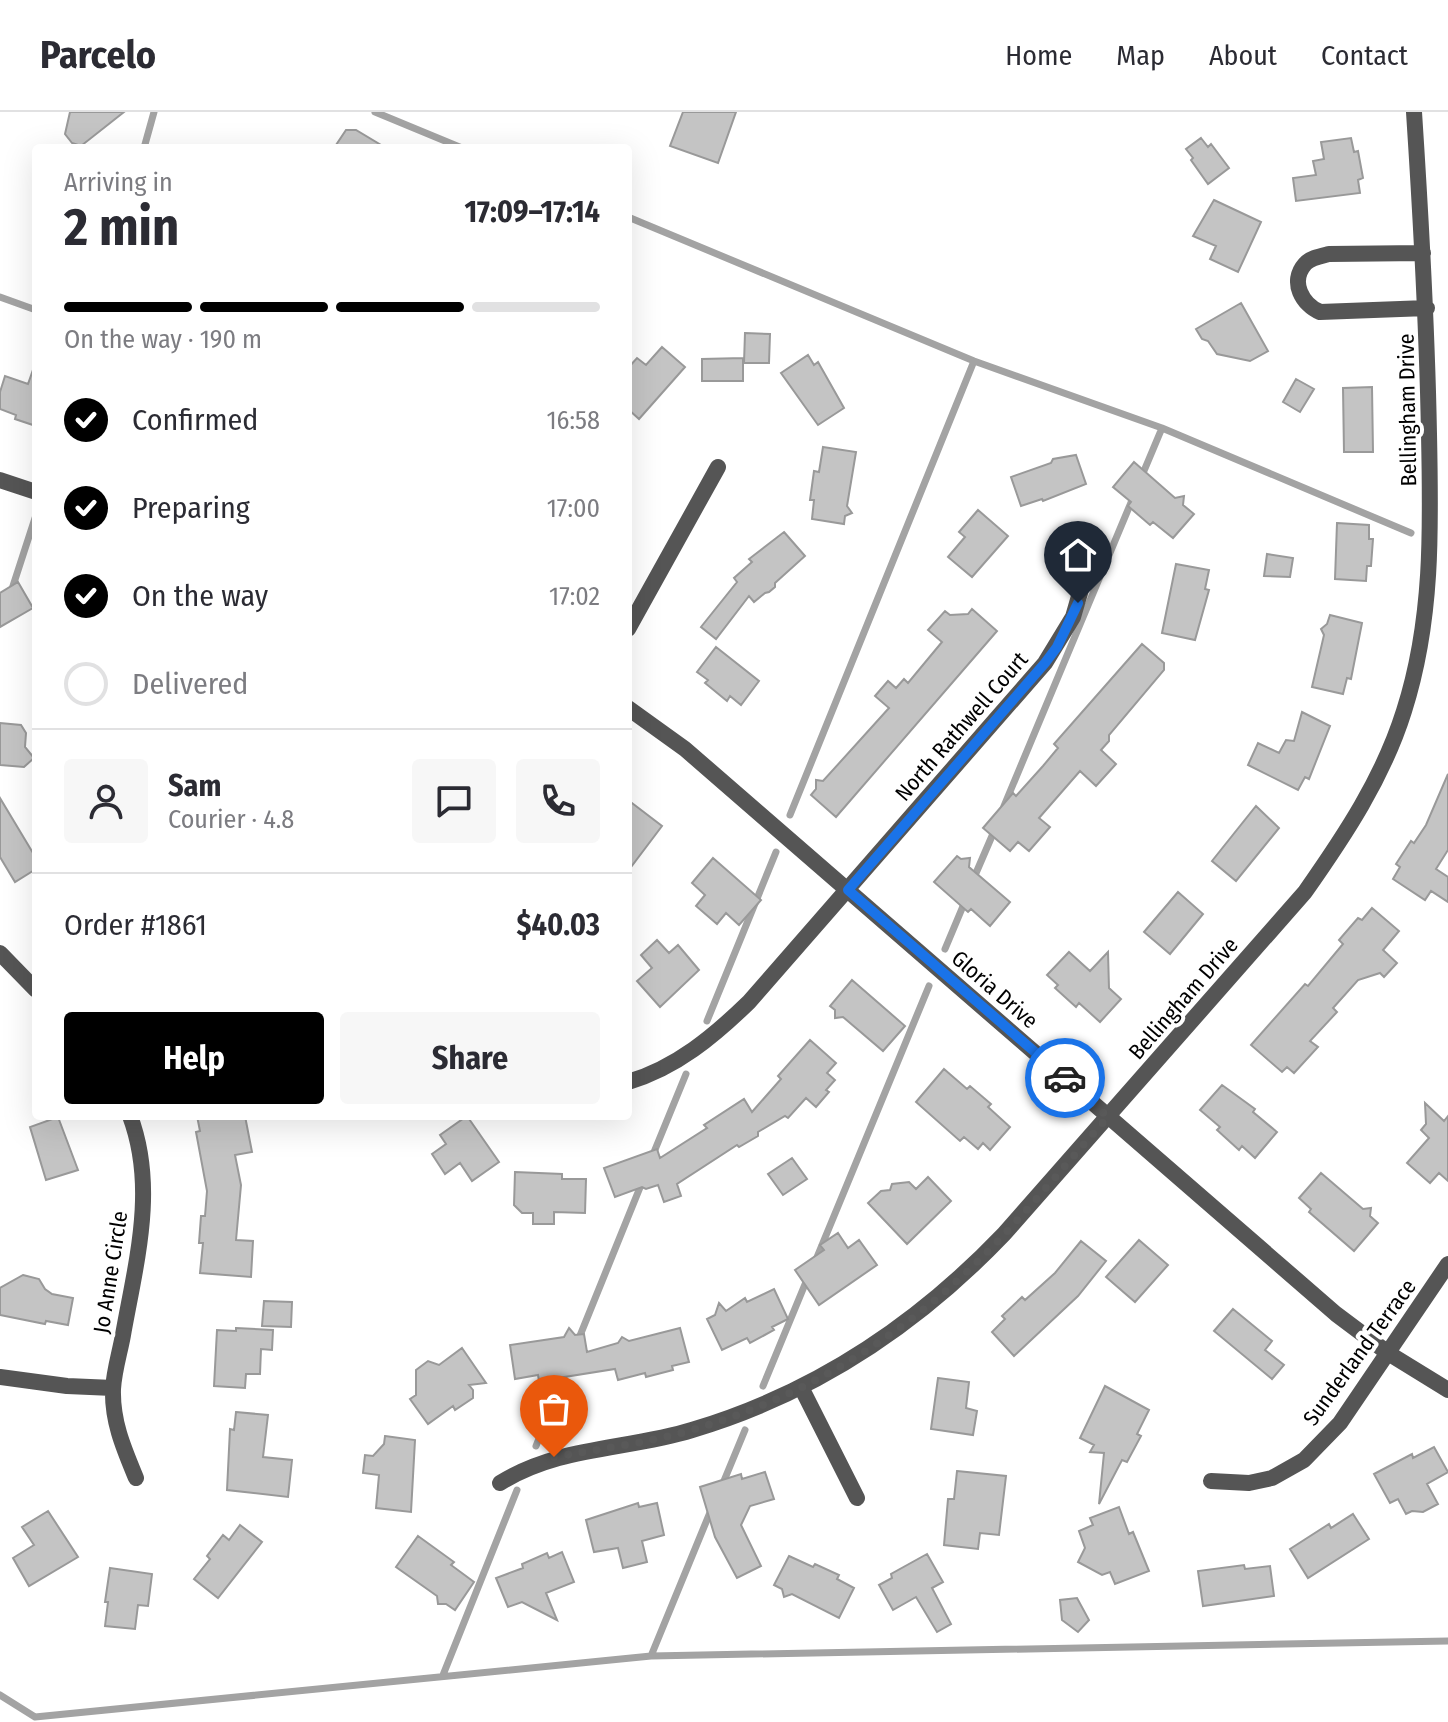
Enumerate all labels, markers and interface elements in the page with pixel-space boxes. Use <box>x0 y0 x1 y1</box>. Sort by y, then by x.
text: Parcelo <box>40 32 156 78</box>
text: Home <box>1005 39 1072 72</box>
text: Map <box>1116 39 1165 72</box>
text: About <box>1209 39 1277 72</box>
text: Contact <box>1321 39 1408 72</box>
text: Arriving in <box>64 167 173 198</box>
text: 17:09–17:14 <box>464 194 600 230</box>
text: 2 min <box>64 196 179 259</box>
text: On the way · 190 m <box>64 324 262 355</box>
street label: Bellingham Drive <box>1393 333 1422 487</box>
icon: check <box>64 398 108 442</box>
text: Confirmed <box>132 402 258 438</box>
text: 16:58 <box>546 405 600 436</box>
icon: check <box>64 486 108 530</box>
text: Preparing <box>132 490 250 526</box>
text: 17:00 <box>547 493 600 524</box>
pin <box>1044 521 1112 603</box>
icon: home <box>1056 533 1100 577</box>
icon: check <box>64 574 108 618</box>
text: On the way <box>132 578 268 614</box>
text: 17:02 <box>549 581 600 612</box>
street label: North Rathwell Court <box>889 646 1034 806</box>
text: Delivered <box>132 666 248 702</box>
button: person <box>64 759 148 843</box>
button: chat <box>412 759 496 843</box>
button: phone <box>516 759 600 843</box>
text: Sam <box>168 768 221 804</box>
text: Courier · 4.8 <box>168 804 294 835</box>
text: Order #1861 <box>64 907 207 943</box>
text: $40.03 <box>517 907 600 943</box>
street label: Bellingham Drive <box>1123 932 1244 1065</box>
street label: Gloria Drive <box>946 945 1043 1034</box>
button: Help <box>64 1012 324 1104</box>
button: Share <box>340 1012 600 1104</box>
courier <box>1025 1038 1105 1118</box>
icon: car <box>1043 1056 1087 1100</box>
street label: Jo Anne Circle <box>88 1209 133 1335</box>
street label: Sunderland Terrace <box>1297 1274 1422 1431</box>
pin <box>520 1375 588 1457</box>
icon: bag <box>532 1387 576 1431</box>

